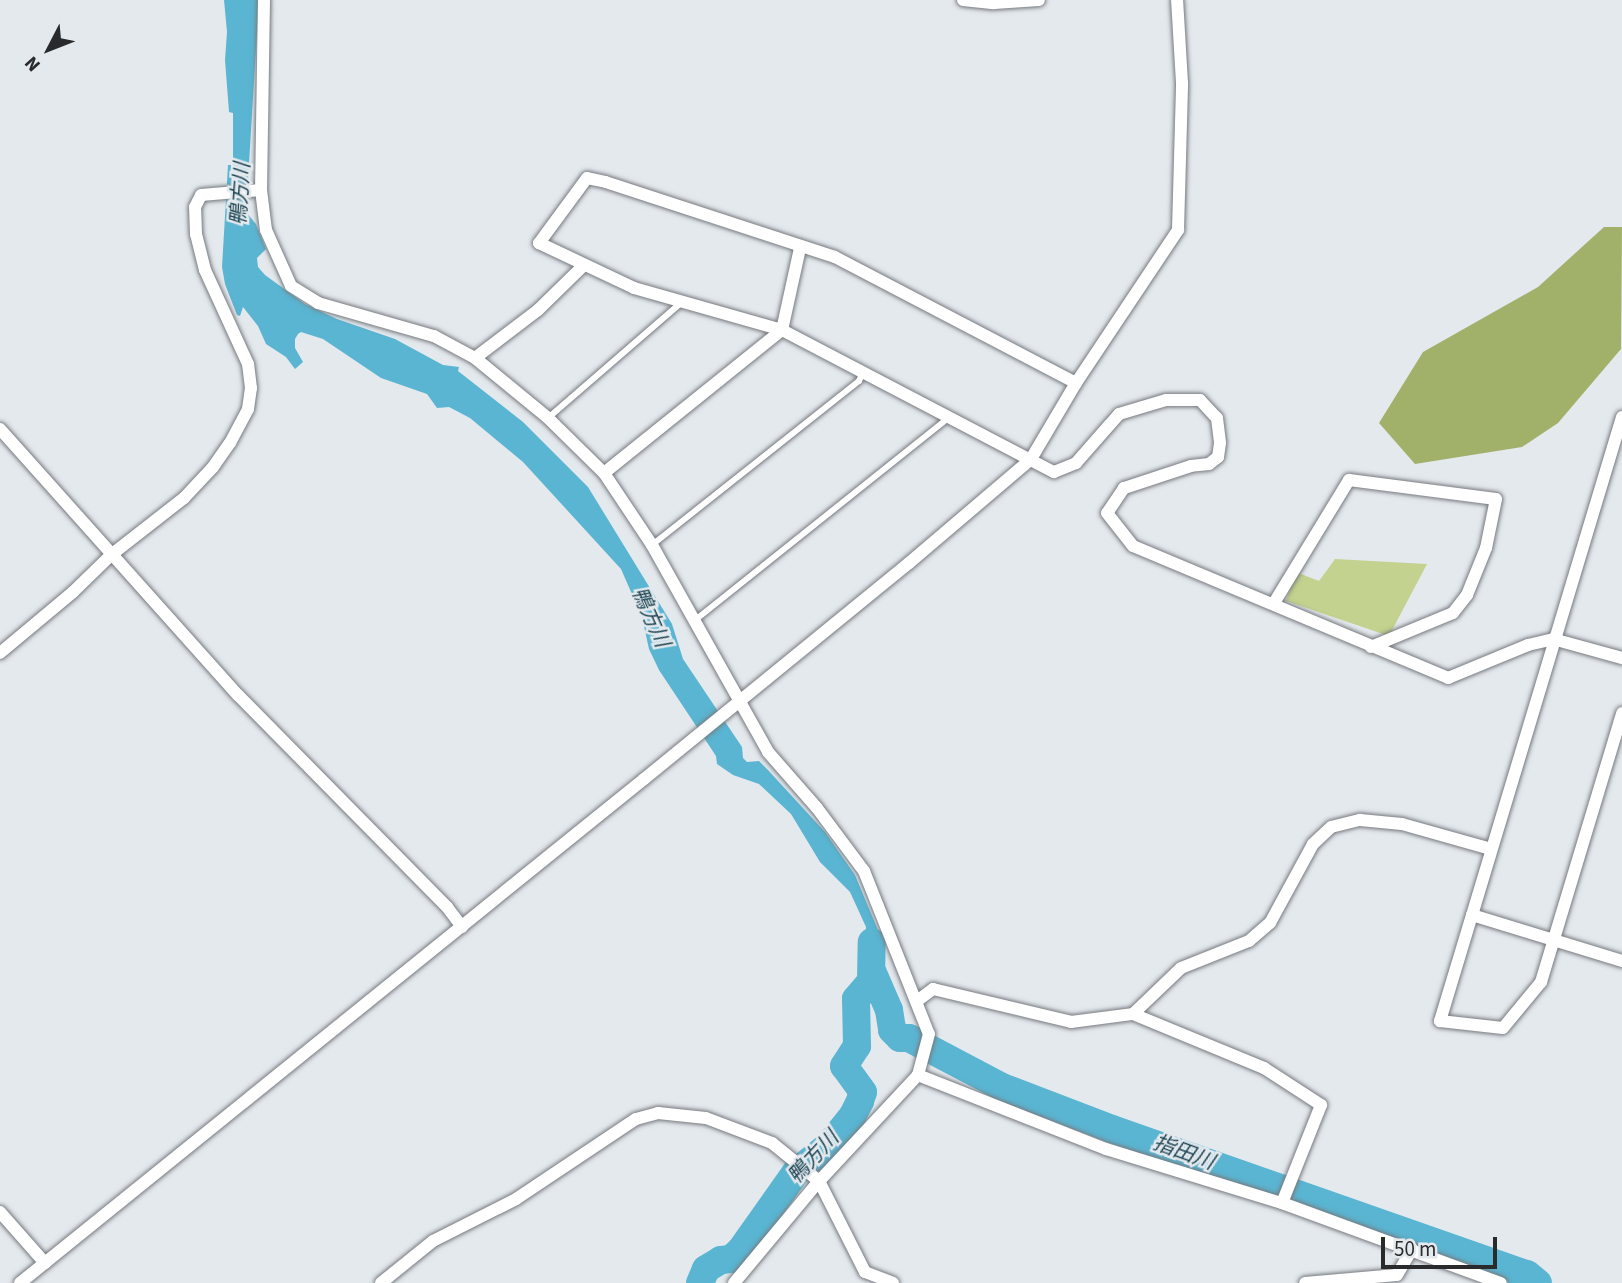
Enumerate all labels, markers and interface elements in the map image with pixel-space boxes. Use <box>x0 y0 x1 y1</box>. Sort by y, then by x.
north arrow <box>14 14 84 84</box>
text: N <box>19 50 47 77</box>
water label: 鴨方川 <box>225 162 255 226</box>
water label: 鴨方川 <box>627 583 675 651</box>
water label: 鴨方川 <box>782 1125 844 1189</box>
water label: 指田川 <box>1150 1129 1218 1175</box>
scale bar <box>1384 1224 1500 1268</box>
text: 50 m <box>1394 1234 1436 1264</box>

